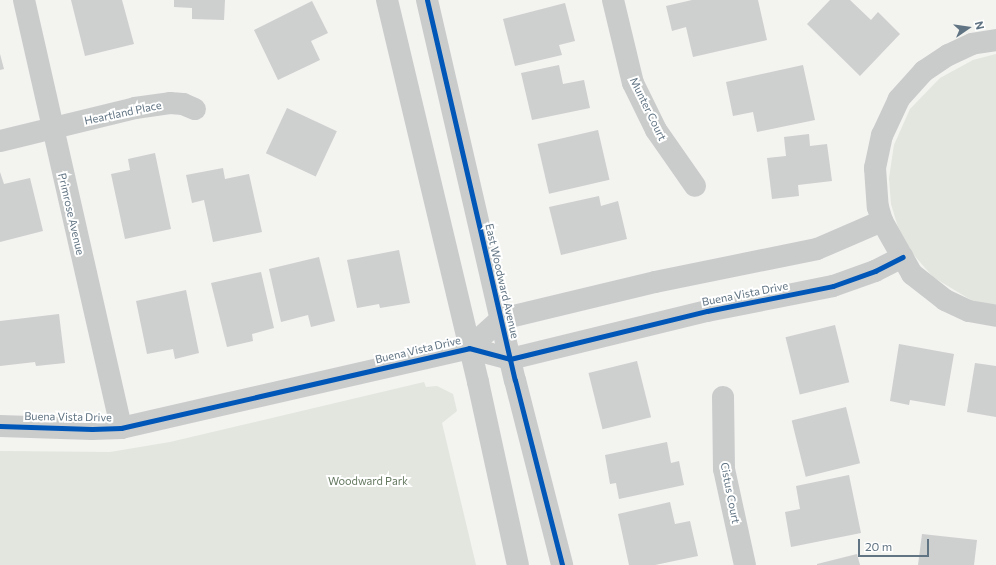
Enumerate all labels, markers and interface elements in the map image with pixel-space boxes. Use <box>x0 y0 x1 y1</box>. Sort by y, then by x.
north arrow <box>948 8 988 48</box>
text: N <box>973 20 987 31</box>
street label: Munter Court <box>627 75 669 143</box>
street label: Heartland Place <box>83 98 163 128</box>
street label: Primrose Avenue <box>55 172 87 256</box>
street label: East Woodward Avenue <box>482 222 522 340</box>
street label: Buena Vista Drive <box>701 279 789 309</box>
street label: Buena Vista Drive <box>374 334 462 366</box>
street label: Buena Vista Drive <box>24 410 112 424</box>
street label: Cistus Court <box>718 461 742 525</box>
park label: Woodward Park <box>328 474 408 488</box>
scale bar <box>860 531 931 557</box>
text: 20 m <box>865 539 892 553</box>

